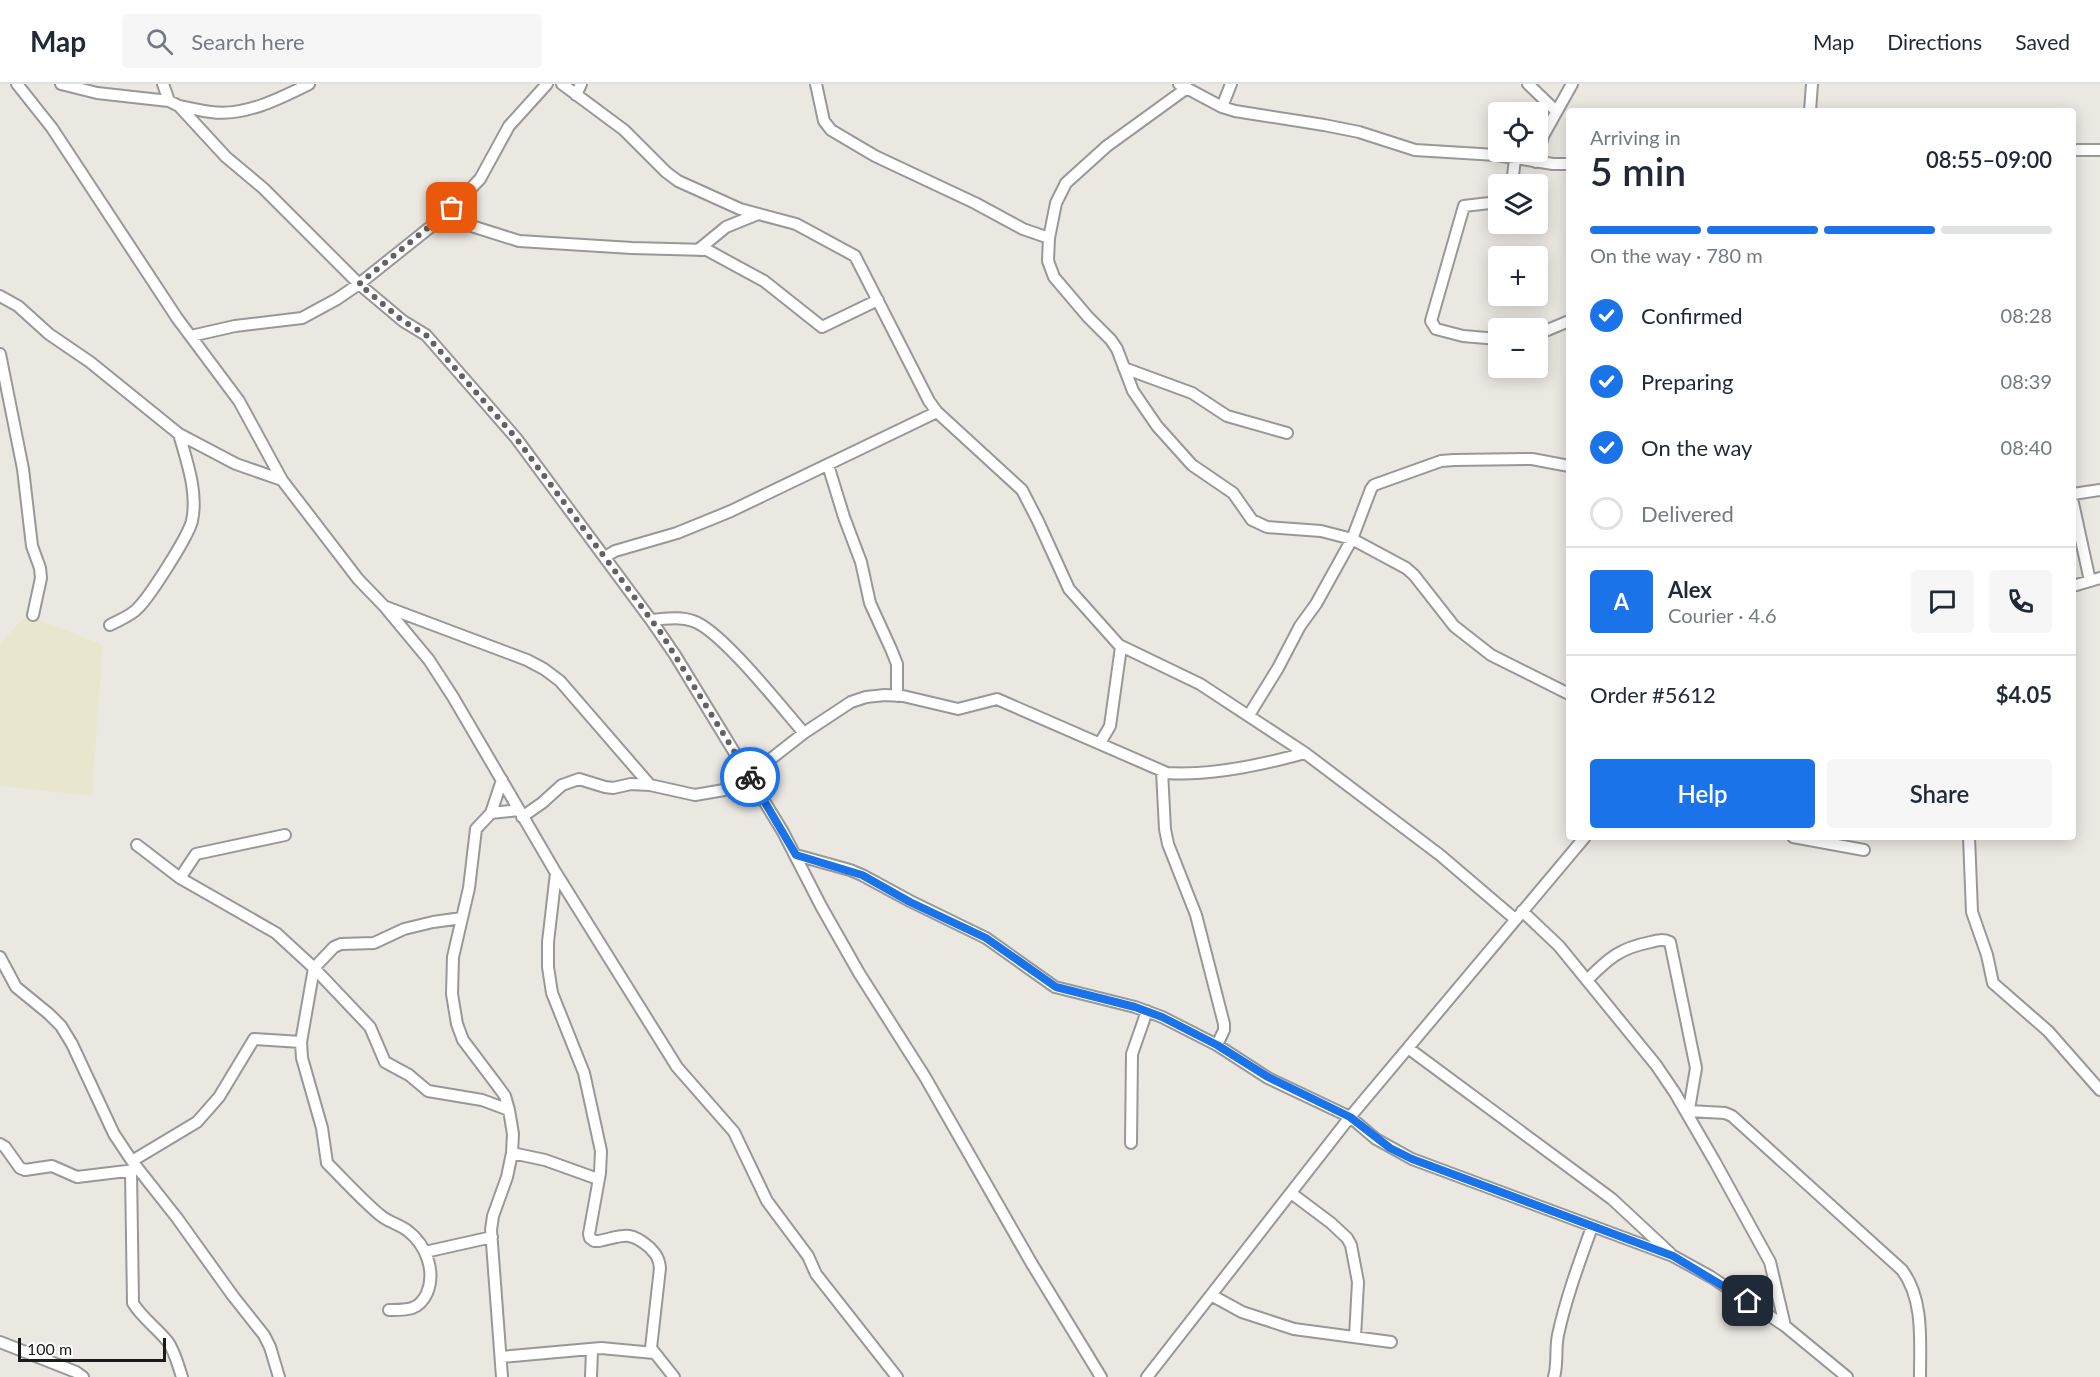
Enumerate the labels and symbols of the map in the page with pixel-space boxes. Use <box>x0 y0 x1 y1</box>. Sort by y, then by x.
pin <box>426 182 477 233</box>
courier <box>720 747 780 807</box>
pin <box>1722 1275 1773 1326</box>
scale bar <box>18 1335 166 1362</box>

